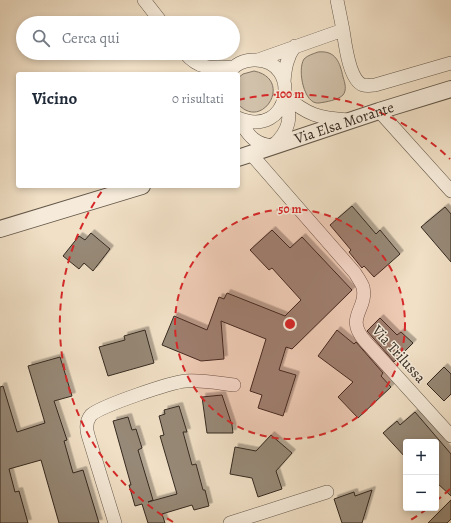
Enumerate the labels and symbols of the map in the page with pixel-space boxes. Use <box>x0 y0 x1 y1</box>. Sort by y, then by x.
text: 100 m <box>276 86 304 102</box>
street label: Via Elsa Morante <box>291 97 397 149</box>
text: 50 m <box>278 201 302 217</box>
centre of rings <box>283 317 297 331</box>
street label: Via Trilussa <box>367 320 430 387</box>

